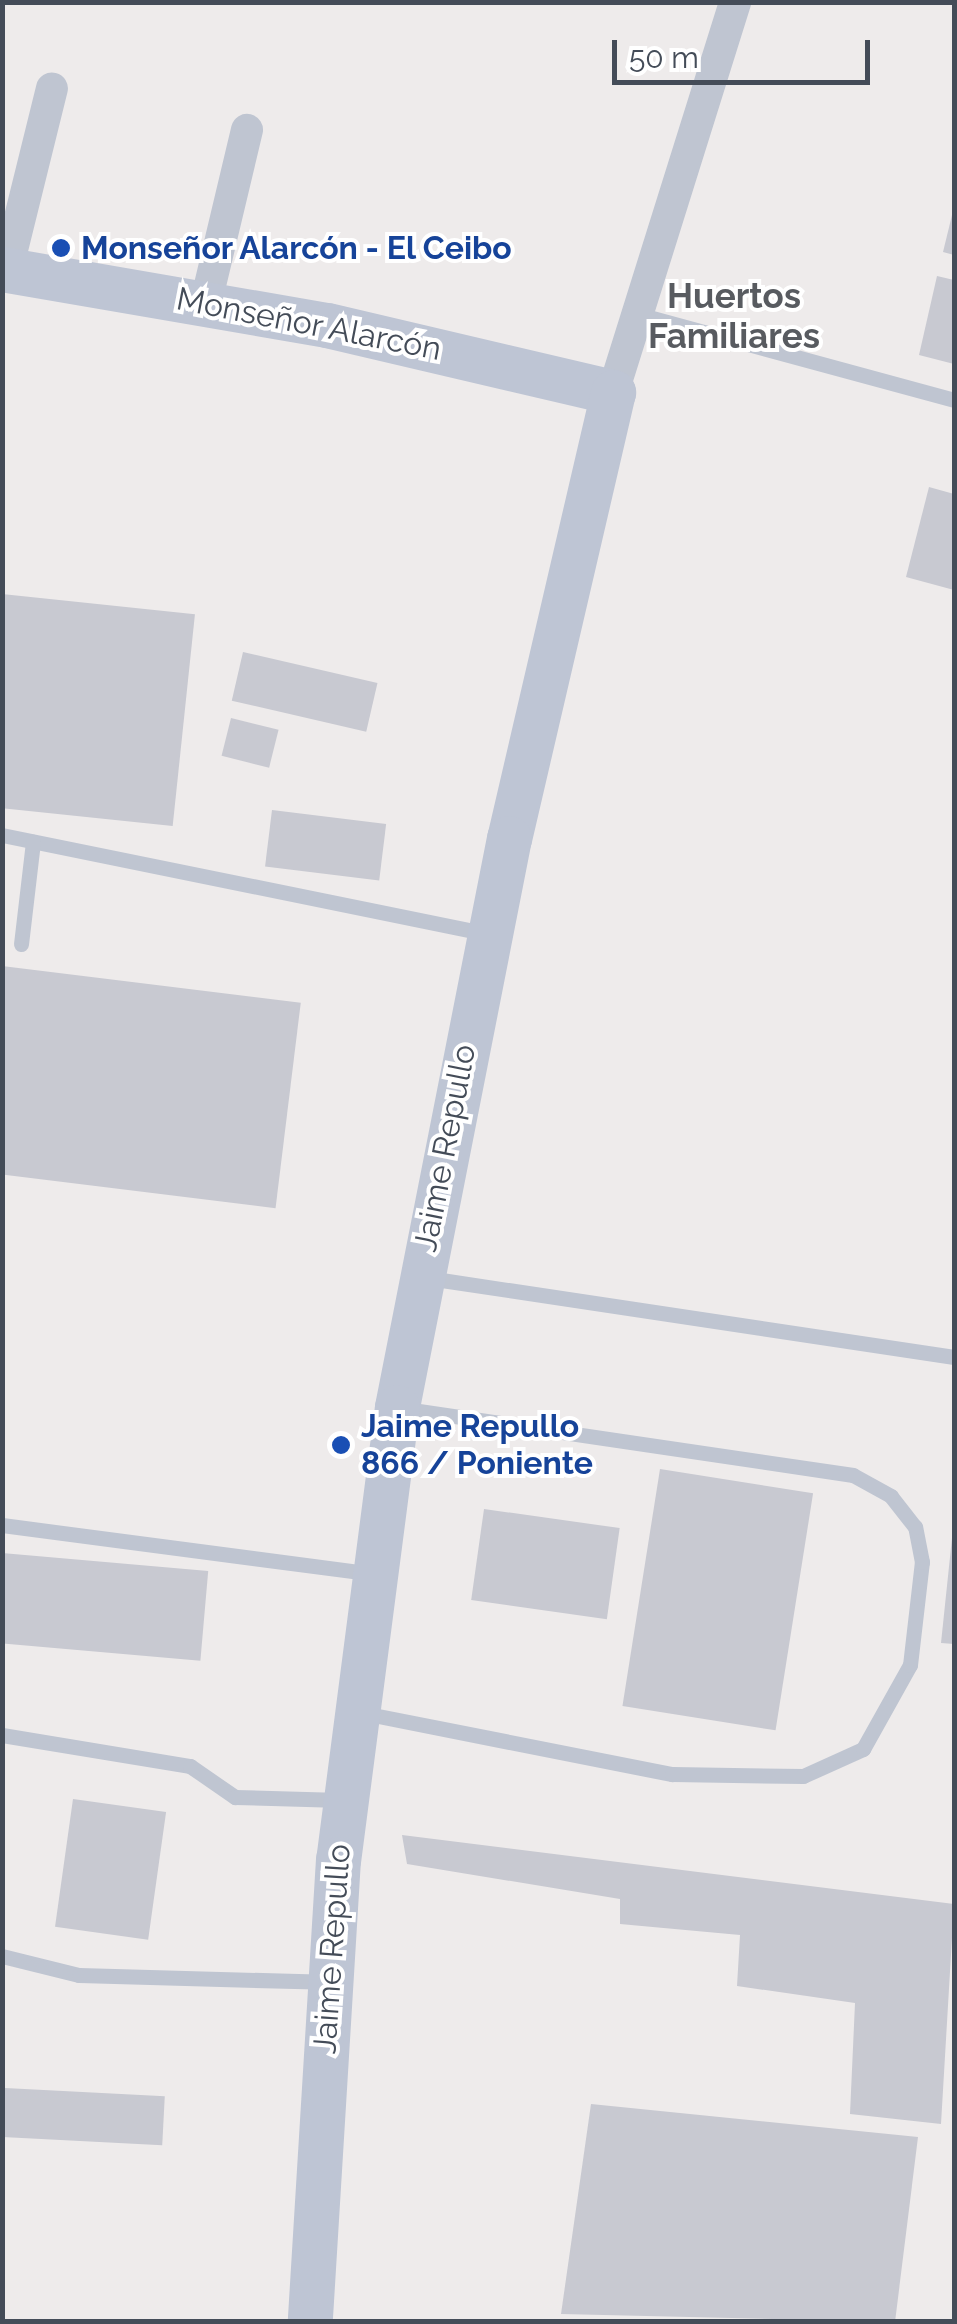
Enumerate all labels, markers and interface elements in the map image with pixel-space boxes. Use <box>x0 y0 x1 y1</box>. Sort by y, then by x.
scale bar <box>617 20 874 82</box>
text: 50 m <box>629 40 699 75</box>
place label: Monseñor Alarcón - El Ceibo <box>81 229 514 267</box>
marker: Monseñor Alarcón - El Ceibo <box>50 237 72 259</box>
district label: Huertos Familiares <box>648 275 820 357</box>
street label: Monseñor Alarcón <box>173 279 445 369</box>
street label: Jaime Repullo <box>406 1041 484 1255</box>
place label: Jaime Repullo 866 / Poniente <box>361 1408 593 1483</box>
marker: Jaime Repullo 866 / Poniente <box>330 1434 352 1456</box>
street label: Jaime Repullo <box>306 1843 358 2055</box>

